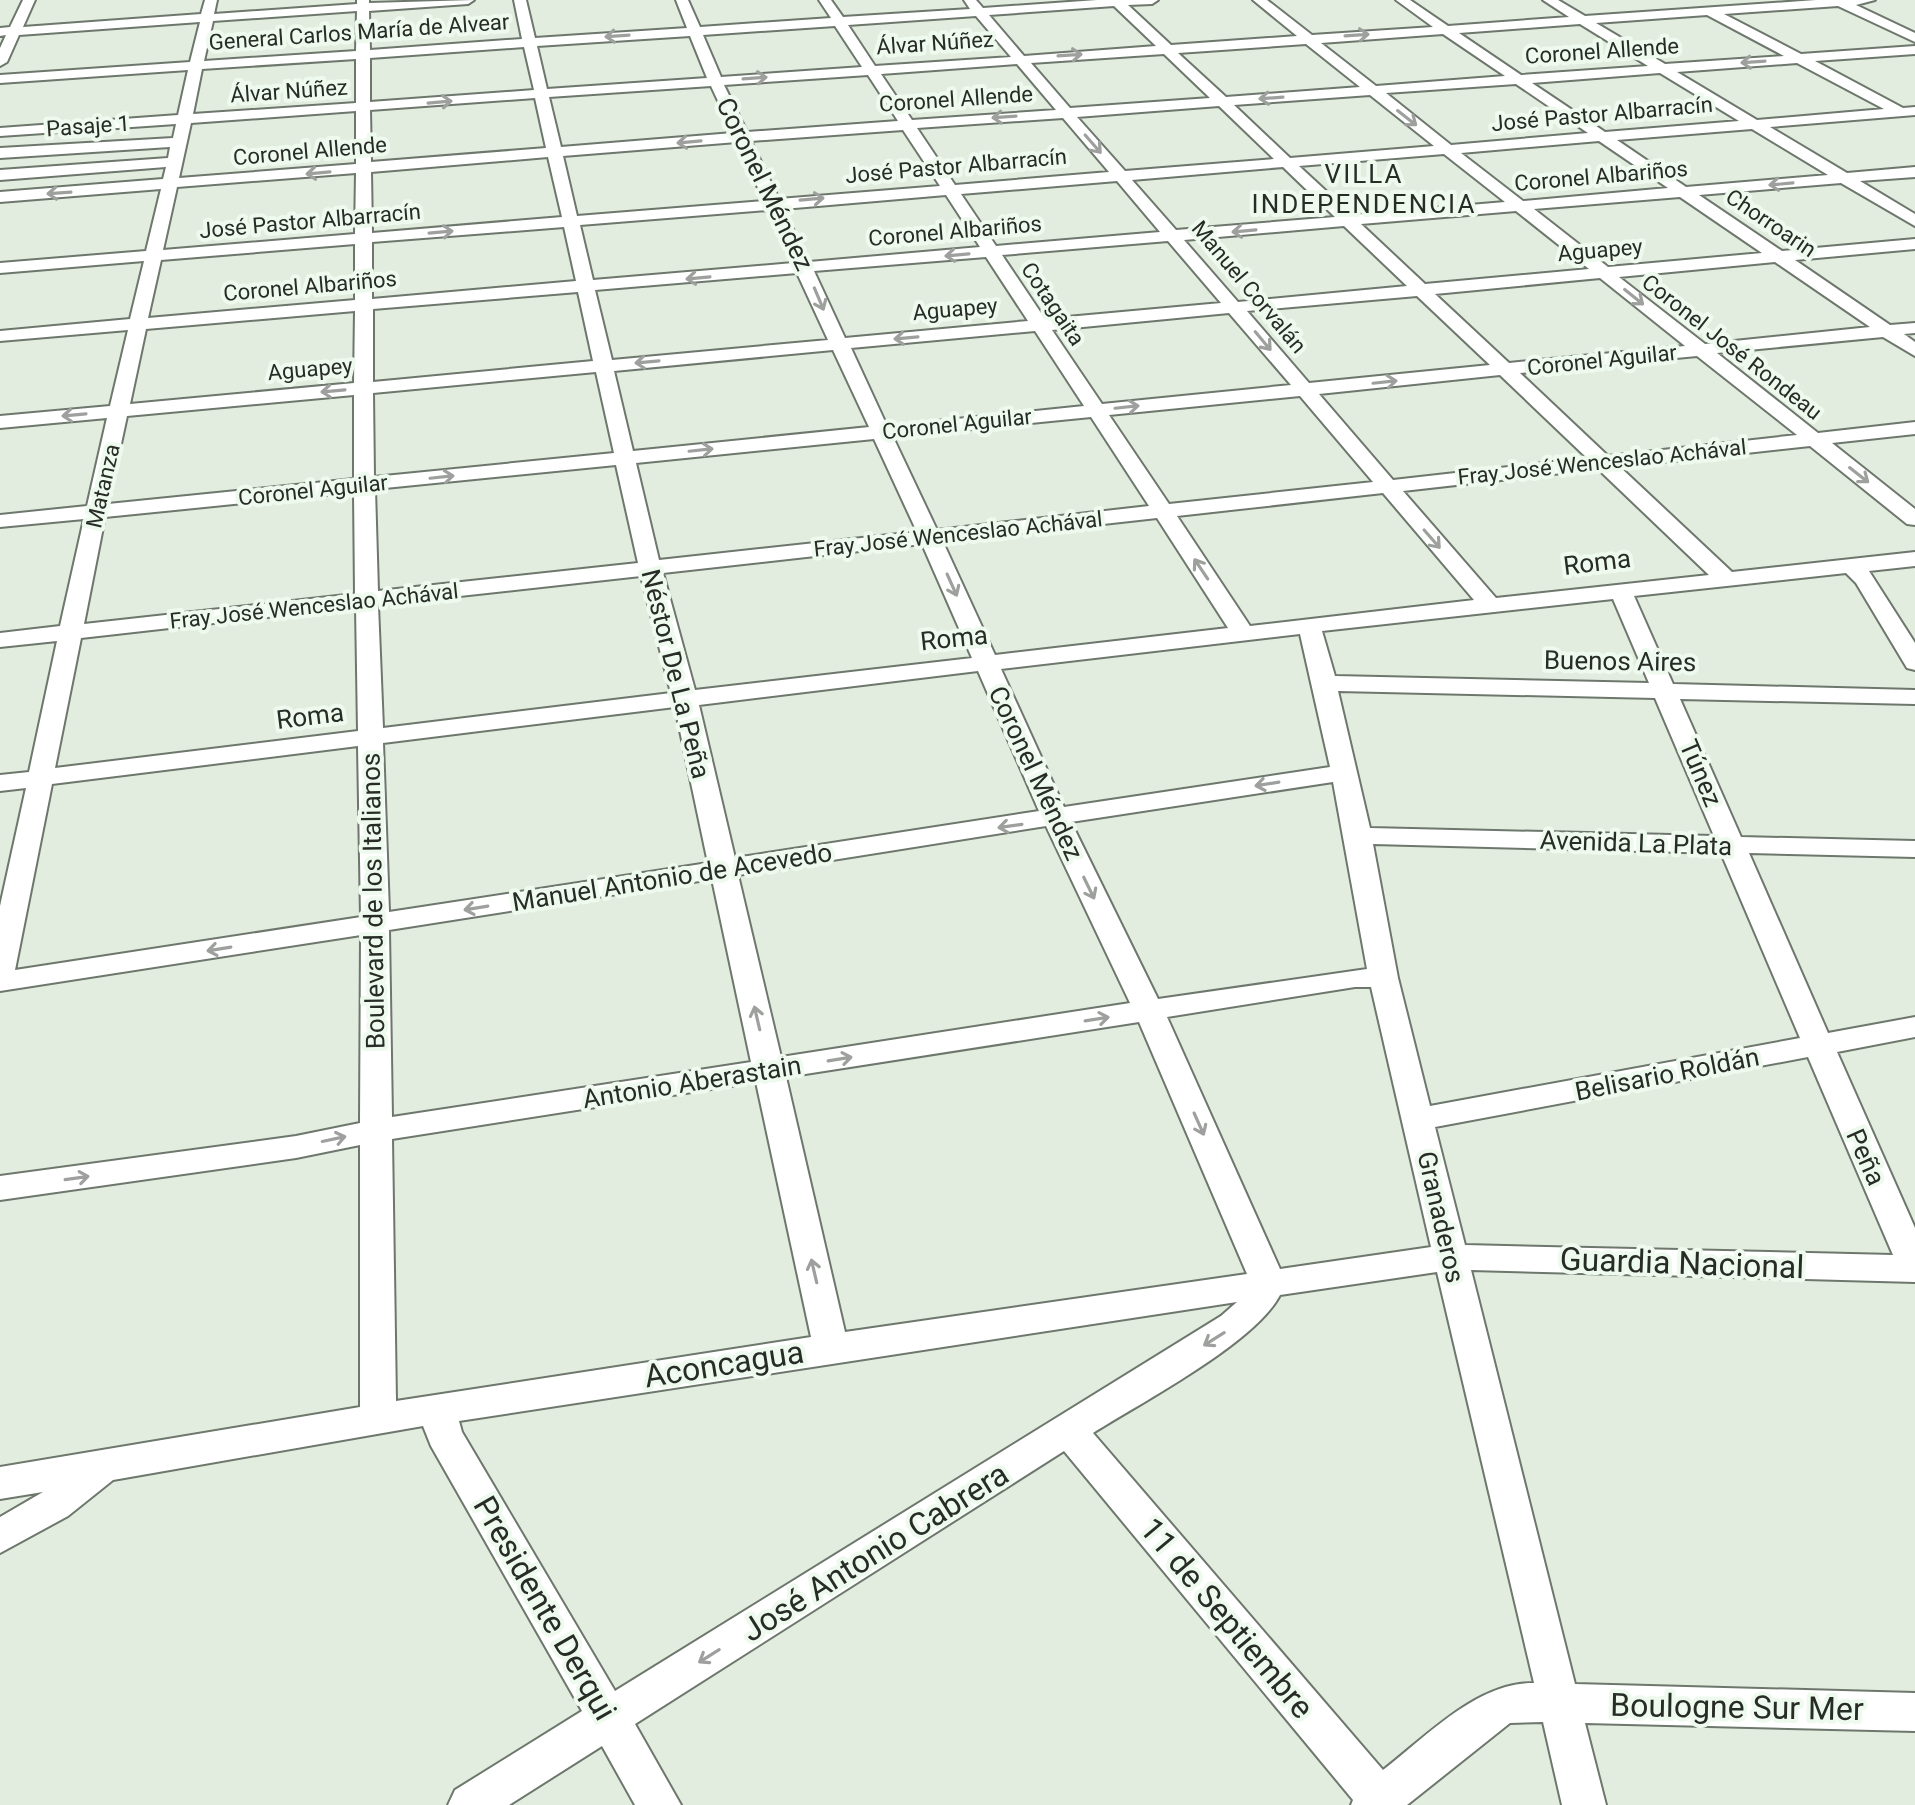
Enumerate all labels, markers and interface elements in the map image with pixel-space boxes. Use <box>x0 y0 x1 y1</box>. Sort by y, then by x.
street label: General Carlos María de Alvear <box>208 9 511 55</box>
street label: Álvar Núñez <box>875 26 995 60</box>
one-way arrow <box>1343 27 1370 42</box>
one-way arrow <box>604 29 631 44</box>
street label: Coronel Allende <box>1524 33 1680 69</box>
one-way arrow <box>1056 47 1083 62</box>
one-way arrow <box>1740 55 1767 70</box>
one-way arrow <box>741 70 768 85</box>
street label: Álvar Núñez <box>229 74 349 108</box>
street label: Coronel Allende <box>878 81 1034 117</box>
one-way arrow <box>1258 91 1285 106</box>
street label: José Pastor Albarracín <box>1490 92 1714 136</box>
street label: Coronel Méndez <box>710 93 820 275</box>
one-way arrow <box>426 94 453 109</box>
one-way arrow <box>991 110 1018 125</box>
one-way arrow <box>1396 110 1417 127</box>
street label: Pasaje 1 <box>45 111 131 141</box>
street label: Coronel Allende <box>232 132 388 170</box>
one-way arrow <box>1084 134 1102 154</box>
one-way arrow <box>676 135 702 150</box>
street label: José Pastor Albarracín <box>844 144 1068 188</box>
street label: Coronel Albariños <box>1513 156 1689 196</box>
district label: VILLA INDEPENDENCIA <box>1252 159 1476 219</box>
one-way arrow <box>305 165 332 180</box>
one-way arrow <box>1769 176 1795 191</box>
street label: Chorroarin <box>1721 184 1821 262</box>
one-way arrow <box>46 186 73 201</box>
one-way arrow <box>798 192 825 207</box>
street label: José Pastor Albarracín <box>198 199 422 243</box>
street label: Coronel Albariños <box>867 211 1043 251</box>
street label: Manuel Corvalán <box>1187 216 1311 358</box>
one-way arrow <box>1231 223 1257 238</box>
one-way arrow <box>427 224 454 239</box>
street label: Aguapey <box>1557 234 1644 266</box>
one-way arrow <box>944 248 971 263</box>
street label: Cotagaita <box>1016 258 1090 350</box>
street label: Coronel Albariños <box>222 266 398 306</box>
street label: Coronel José Rondeau <box>1637 269 1827 425</box>
one-way arrow <box>685 270 712 285</box>
one-way arrow <box>812 286 827 311</box>
one-way arrow <box>1623 288 1644 305</box>
street label: Aguapey <box>912 293 999 325</box>
one-way arrow <box>1254 330 1272 351</box>
one-way arrow <box>893 331 920 346</box>
street label: Coronel Aguilar <box>1526 340 1679 380</box>
street label: Aguapey <box>267 353 354 385</box>
one-way arrow <box>634 355 661 370</box>
one-way arrow <box>1371 374 1398 389</box>
one-way arrow <box>320 384 347 399</box>
one-way arrow <box>1113 400 1139 415</box>
street label: Coronel Aguilar <box>881 404 1034 444</box>
one-way arrow <box>61 408 88 423</box>
street label: Fray José Wenceslao Achával <box>1456 434 1748 490</box>
street label: Matanza <box>81 442 125 530</box>
one-way arrow <box>687 443 714 458</box>
one-way arrow <box>1848 467 1869 484</box>
one-way arrow <box>428 469 455 484</box>
street label: Coronel Aguilar <box>237 470 390 510</box>
street label: Fray José Wenceslao Achával <box>812 506 1104 562</box>
one-way arrow <box>1423 528 1441 548</box>
street label: Roma <box>1562 543 1632 581</box>
one-way arrow <box>1193 558 1209 581</box>
street label: Néstor De La Peña <box>635 566 717 782</box>
one-way arrow <box>945 573 960 597</box>
street label: Fray José Wenceslao Achával <box>168 578 460 634</box>
street label: Roma <box>919 620 989 656</box>
street label: Buenos Aires <box>1544 645 1696 677</box>
street label: Coronel Méndez <box>983 681 1089 865</box>
street label: Roma <box>275 697 345 735</box>
street label: Túnez <box>1674 735 1728 811</box>
street label: Boulevard de los Italianos <box>355 752 391 1050</box>
one-way arrow <box>1254 777 1280 792</box>
one-way arrow <box>998 819 1023 834</box>
street label: Avenida La Plata <box>1539 825 1733 861</box>
street label: Manuel Antonio de Acevedo <box>510 837 834 917</box>
one-way arrow <box>1082 876 1097 900</box>
one-way arrow <box>464 902 490 917</box>
one-way arrow <box>207 942 233 957</box>
one-way arrow <box>749 1005 764 1031</box>
one-way arrow <box>1084 1011 1109 1026</box>
street label: Belisario Roldán <box>1572 1041 1762 1107</box>
street label: Antonio Aberastain <box>581 1050 803 1114</box>
one-way arrow <box>827 1051 852 1066</box>
one-way arrow <box>1192 1111 1207 1135</box>
street label: Peña <box>1840 1124 1892 1190</box>
one-way arrow <box>321 1131 347 1146</box>
street label: Granaderos <box>1411 1148 1471 1286</box>
one-way arrow <box>64 1170 89 1185</box>
street label: Guardia Nacional <box>1559 1240 1805 1286</box>
one-way arrow <box>806 1259 821 1285</box>
one-way arrow <box>1203 1331 1226 1347</box>
street label: Aconcagua <box>642 1333 806 1395</box>
street label: José Antonio Cabrera <box>735 1454 1015 1650</box>
street label: Presidente Derqui <box>465 1489 625 1727</box>
street label: 11 de Septiembre <box>1132 1510 1322 1726</box>
one-way arrow <box>698 1648 721 1664</box>
street label: Boulogne Sur Mer <box>1610 1686 1864 1728</box>

